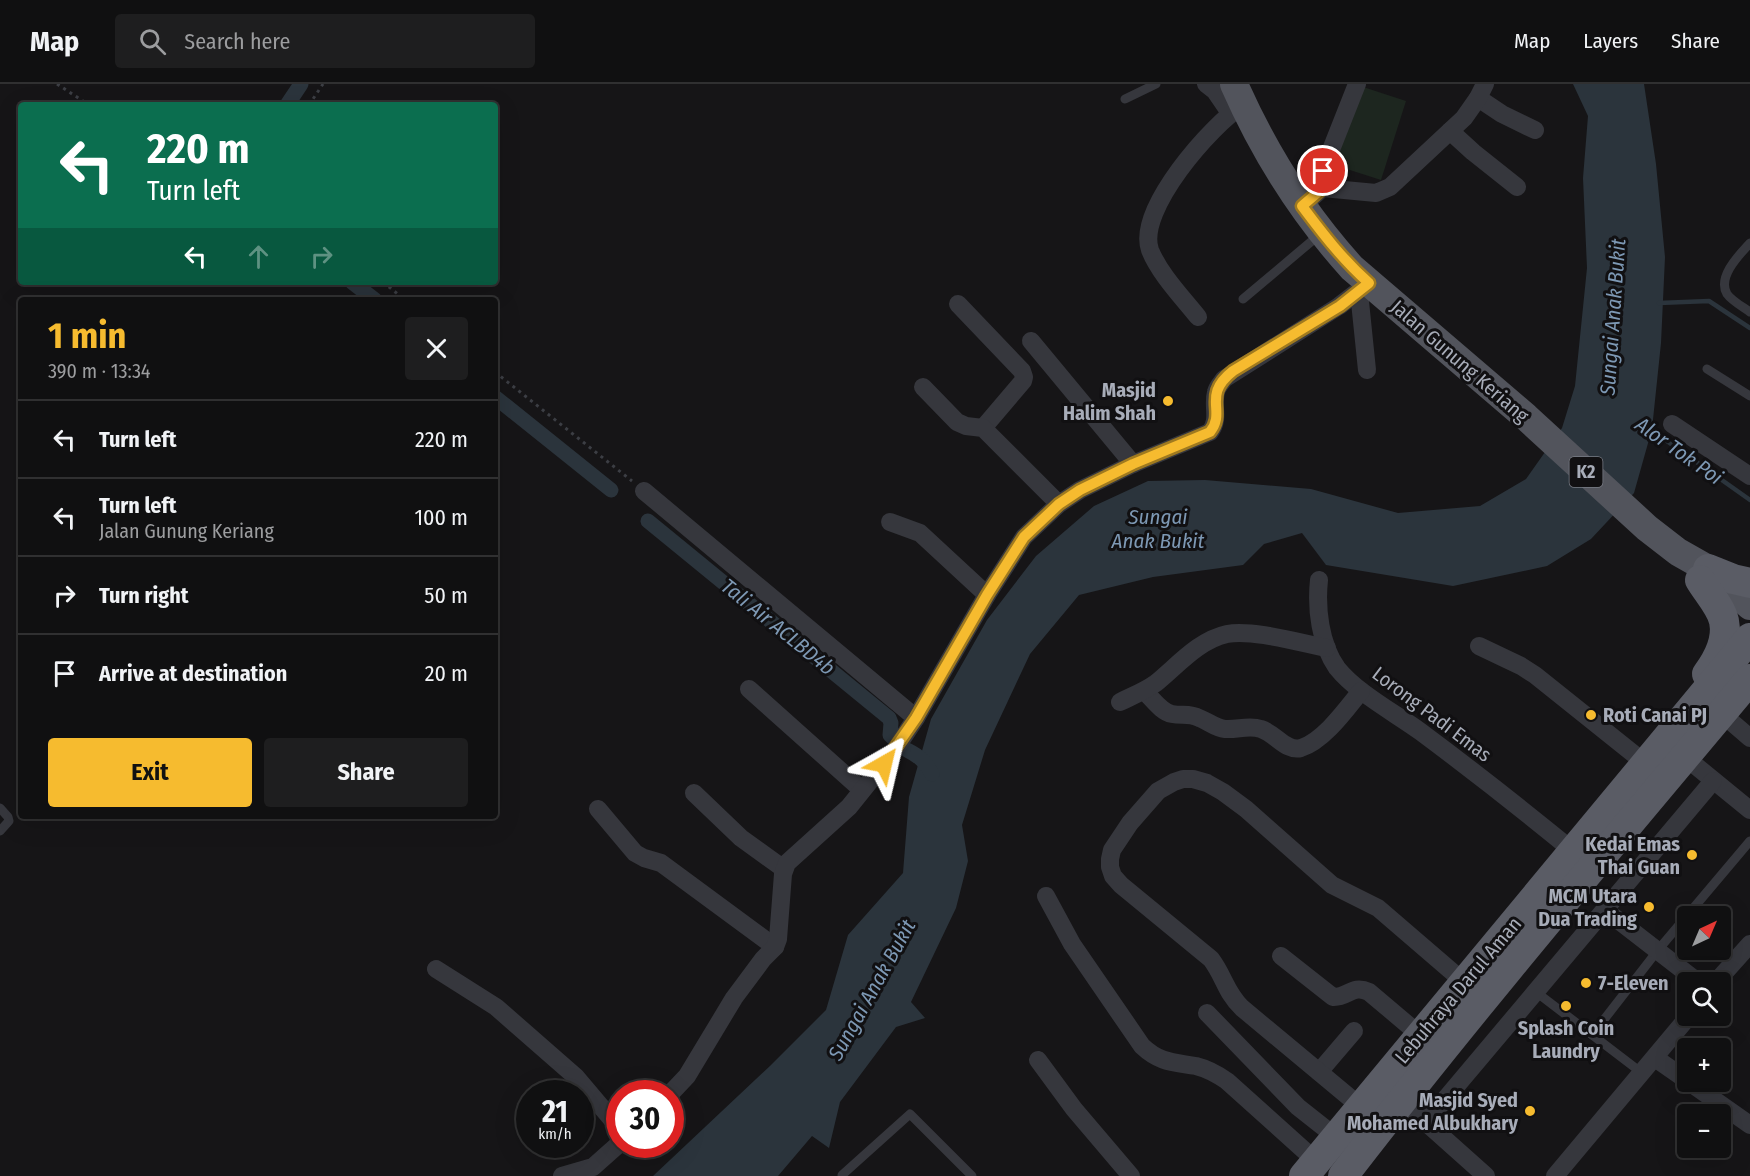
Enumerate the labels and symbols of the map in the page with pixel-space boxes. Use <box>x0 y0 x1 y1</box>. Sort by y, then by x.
pin <box>1297 145 1348 196</box>
water label: Sungai Anak Bukit <box>1594 238 1631 397</box>
street label: Jalan Gunung Keriang <box>1386 295 1534 428</box>
place label: Masjid Halim Shah <box>1063 378 1156 425</box>
marker: Masjid Halim Shah <box>1161 394 1175 408</box>
water label: Alor Tok Poi <box>1629 411 1728 491</box>
road number: K2 <box>1570 457 1602 487</box>
water label: Sungai Anak Bukit <box>1111 504 1205 554</box>
water label: Tali Air ACLBD4b <box>716 573 840 681</box>
street label: Lorong Padi Emas <box>1368 661 1496 767</box>
place label: Roti Canai PJ <box>1603 703 1707 727</box>
marker: Roti Canai PJ <box>1584 708 1598 722</box>
position arrow <box>852 732 916 796</box>
place label: Kedai Emas Thai Guan <box>1585 832 1680 879</box>
marker: Kedai Emas Thai Guan <box>1685 848 1699 862</box>
place label: MCM Utara Dua Trading <box>1538 884 1637 931</box>
marker: MCM Utara Dua Trading <box>1642 900 1656 914</box>
north arrow <box>1677 906 1731 960</box>
street label: Lebuhraya Darul Aman <box>1390 912 1526 1068</box>
water label: Sungai Anak Bukit <box>822 915 922 1066</box>
place label: 7-Eleven <box>1598 971 1669 995</box>
marker: 7-Eleven <box>1579 976 1593 990</box>
marker: Splash Coin Laundry <box>1559 999 1573 1013</box>
place label: Splash Coin Laundry <box>1518 1016 1614 1063</box>
speed limit sign: 30 <box>606 1080 684 1158</box>
place label: Masjid Syed Mohamed Albukhary <box>1347 1088 1518 1135</box>
marker: Masjid Syed Mohamed Albukhary <box>1523 1104 1537 1118</box>

